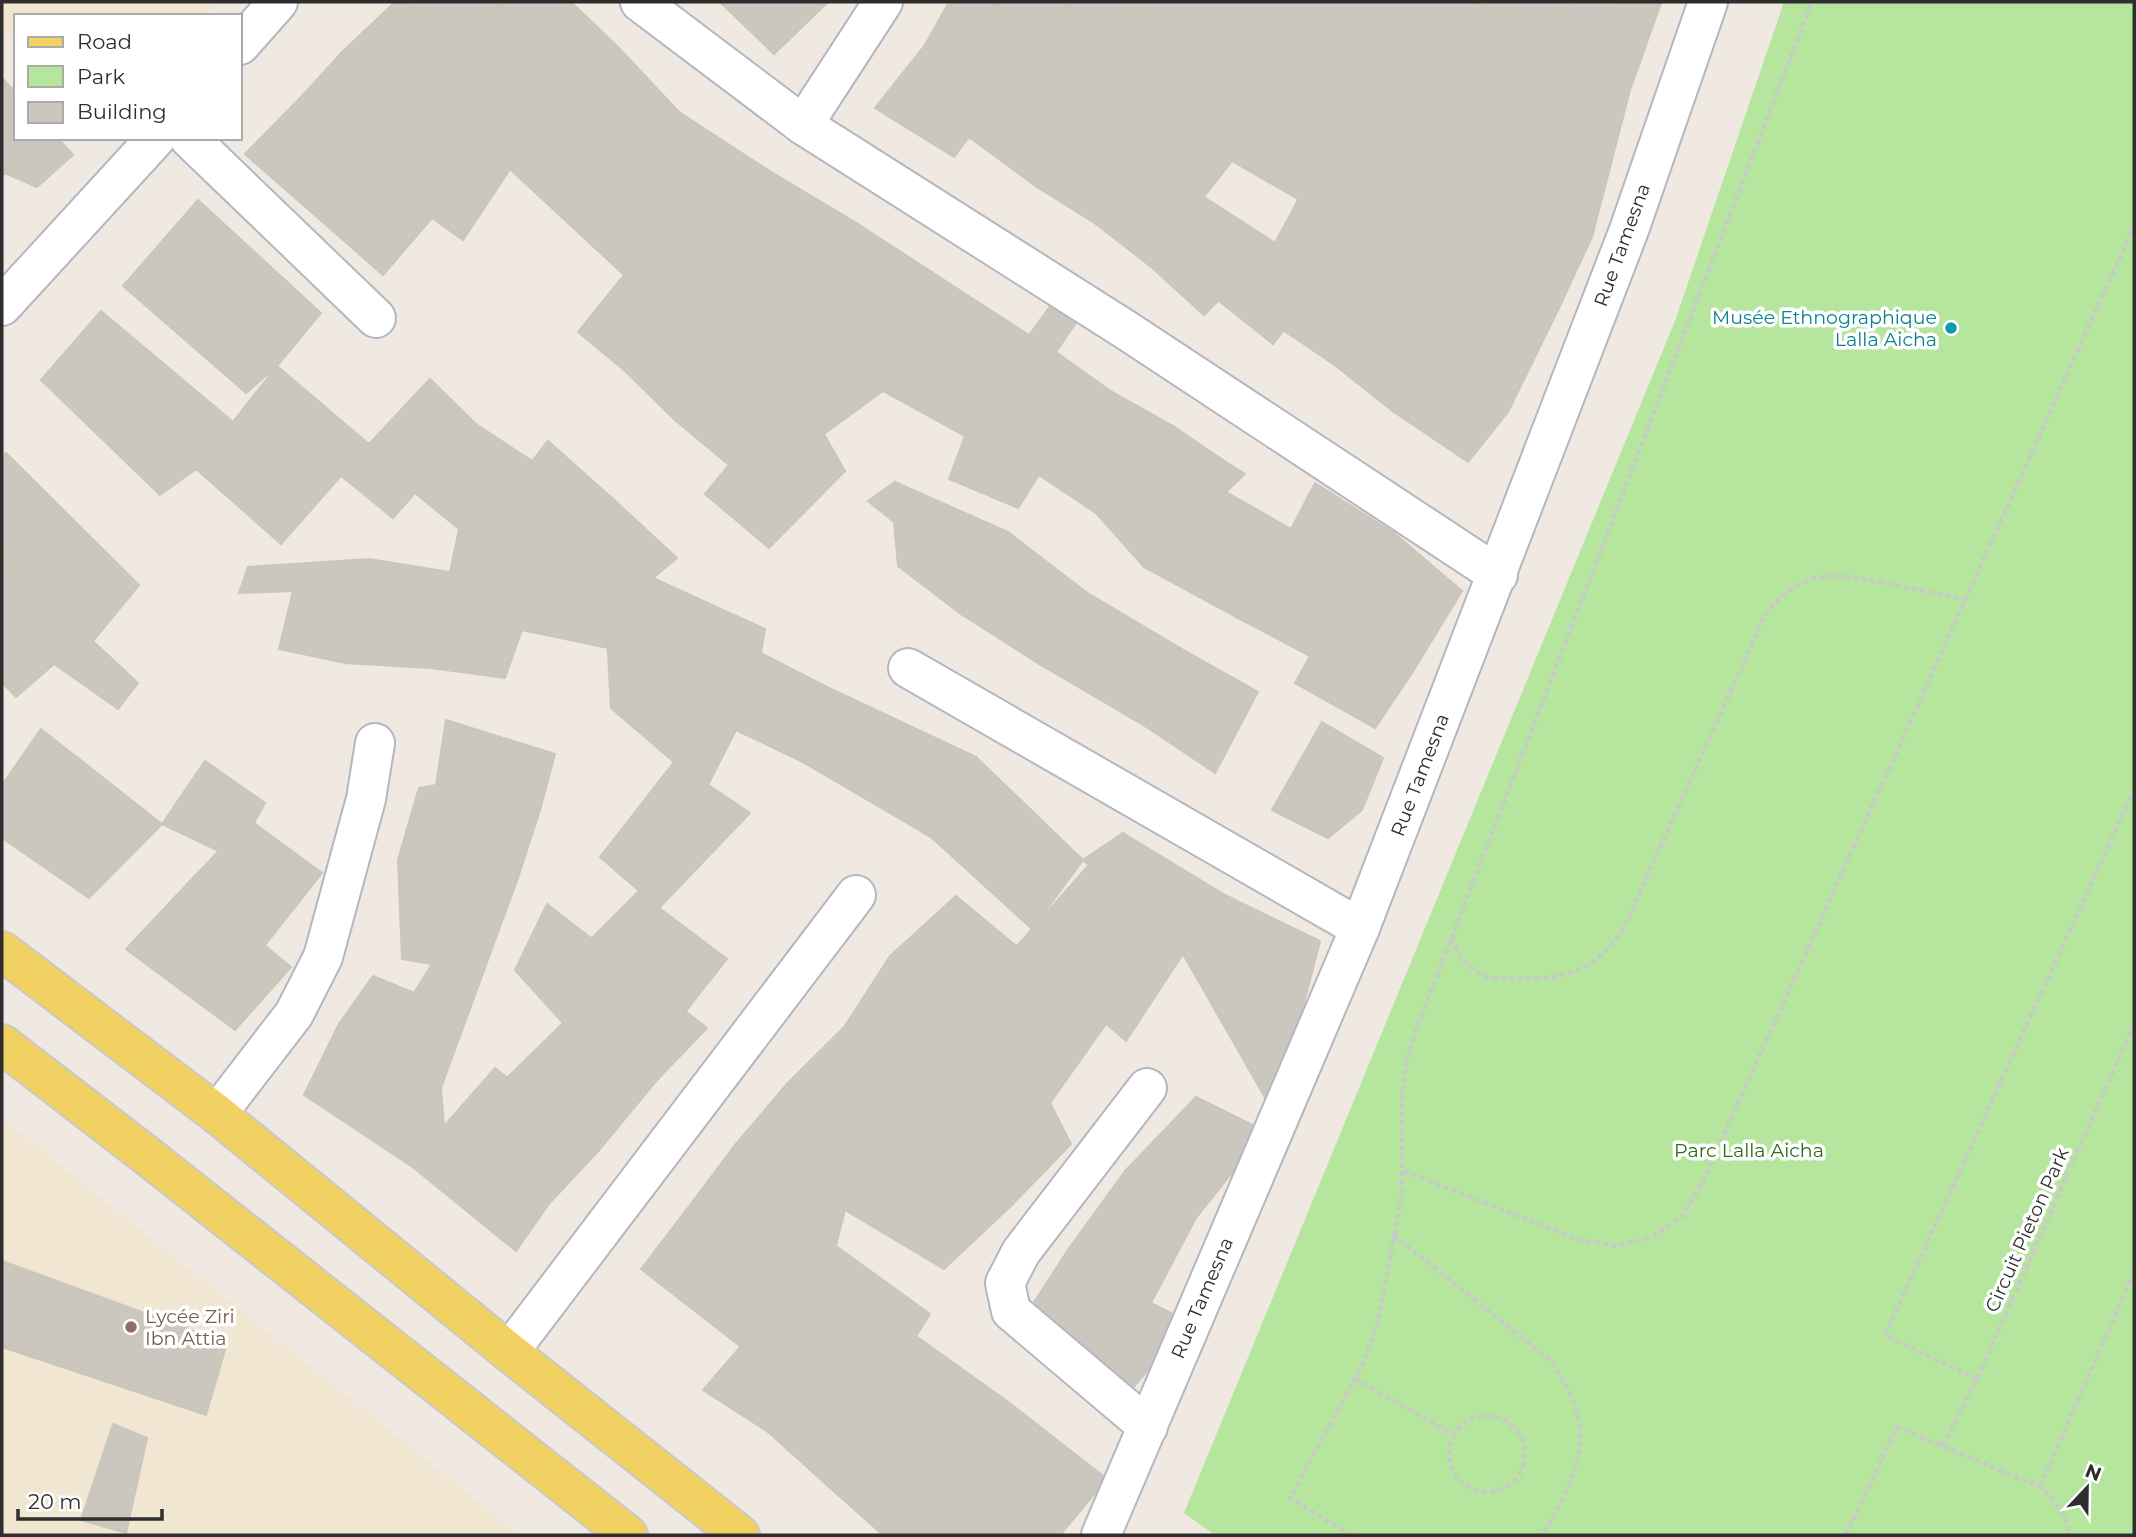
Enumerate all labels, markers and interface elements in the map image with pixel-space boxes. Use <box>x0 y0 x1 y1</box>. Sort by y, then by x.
legend <box>14 14 242 140</box>
text: Road <box>77 29 132 54</box>
text: Park <box>77 64 125 89</box>
text: Building <box>77 99 167 124</box>
street label: Rue Tamesna <box>1589 180 1655 310</box>
place label: Musée Ethnographique Lalla Aicha <box>1712 306 1937 351</box>
marker: Musée Ethnographique Lalla Aicha <box>1943 320 1959 336</box>
street label: Rue Tamesna <box>1386 710 1454 840</box>
park label: Parc Lalla Aicha <box>1674 1139 1824 1162</box>
street label: Circuit Pieton Park <box>1980 1144 2074 1316</box>
street label: Rue Tamesna <box>1166 1234 1238 1362</box>
place label: Lycée Ziri Ibn Attia <box>145 1305 235 1350</box>
marker: Lycée Ziri Ibn Attia <box>123 1319 139 1335</box>
north arrow <box>2052 1453 2122 1523</box>
text: N <box>2082 1459 2105 1486</box>
scale bar <box>18 1478 161 1522</box>
text: 20 m <box>28 1489 82 1514</box>

